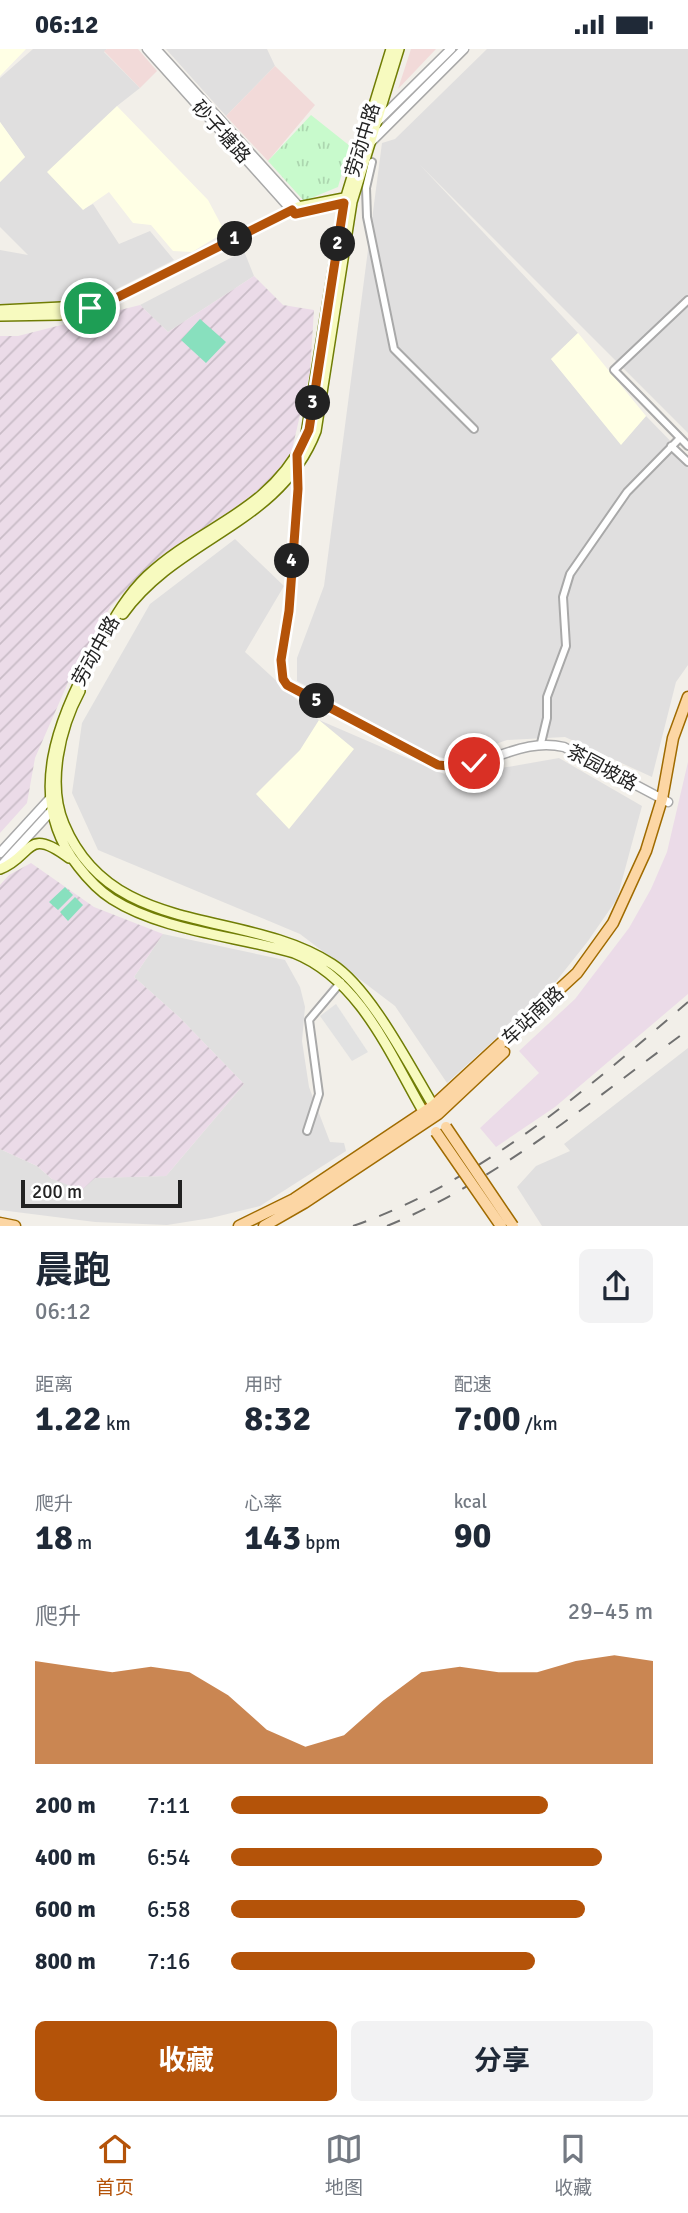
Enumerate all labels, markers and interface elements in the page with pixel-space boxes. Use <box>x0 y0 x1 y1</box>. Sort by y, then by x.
text: 06:12 <box>35 9 99 41</box>
street label: 砂子塘路 <box>187 96 255 168</box>
street label: 劳动中路 <box>340 100 386 180</box>
pin: 1 <box>218 221 252 257</box>
text: 1 <box>229 226 240 250</box>
pin: 2 <box>320 227 356 261</box>
text: 2 <box>332 231 343 255</box>
pin <box>60 278 120 338</box>
icon: arrive <box>71 289 109 327</box>
pin: 3 <box>296 385 330 421</box>
text: 3 <box>307 390 318 414</box>
pin: 4 <box>274 543 310 579</box>
text: 4 <box>286 548 297 572</box>
street label: 劳动中路 <box>67 612 125 690</box>
pin: 5 <box>300 683 334 719</box>
text: 5 <box>311 688 322 712</box>
pin <box>444 733 504 793</box>
street label: 茶园坡路 <box>563 740 641 796</box>
icon: check <box>455 744 493 782</box>
street label: 车站南路 <box>497 981 569 1051</box>
scale bar <box>21 1177 182 1209</box>
text: 200 m <box>32 1180 82 1204</box>
text: 晨跑 <box>35 1247 111 1294</box>
button: share <box>579 1249 653 1323</box>
text: 06:12 <box>35 1297 91 1326</box>
text: 距离 <box>35 1373 73 1397</box>
text: 用时 <box>244 1373 282 1397</box>
text: 配速 <box>454 1373 492 1397</box>
text: 1.22 <box>35 1397 102 1440</box>
text: 8:32 <box>244 1397 311 1440</box>
text: 7:00 <box>454 1397 521 1440</box>
text: km <box>102 1412 131 1436</box>
text: /km <box>521 1412 558 1436</box>
text: kcal <box>454 1490 487 1514</box>
text: 爬升 <box>35 1492 73 1516</box>
text: 心率 <box>244 1492 282 1516</box>
text: 90 <box>454 1514 491 1557</box>
text: 18 <box>35 1516 73 1559</box>
text: 143 <box>244 1516 301 1559</box>
text: m <box>73 1531 92 1555</box>
text: bpm <box>301 1531 340 1555</box>
text: 29–45 m <box>568 1597 653 1626</box>
text: 爬升 <box>35 1602 81 1631</box>
text: 200 m <box>35 1791 96 1820</box>
text: 7:11 <box>147 1791 190 1820</box>
text: 400 m <box>35 1843 96 1872</box>
text: 6:54 <box>147 1843 190 1872</box>
text: 600 m <box>35 1895 96 1924</box>
text: 6:58 <box>147 1895 190 1924</box>
text: 800 m <box>35 1947 96 1976</box>
text: 7:16 <box>147 1947 190 1976</box>
button: 收藏 <box>35 2021 337 2101</box>
button: 分享 <box>351 2021 653 2101</box>
tab: 首页 <box>96 2130 134 2200</box>
tab: 地图 <box>325 2130 363 2200</box>
tab: 收藏 <box>554 2130 592 2200</box>

